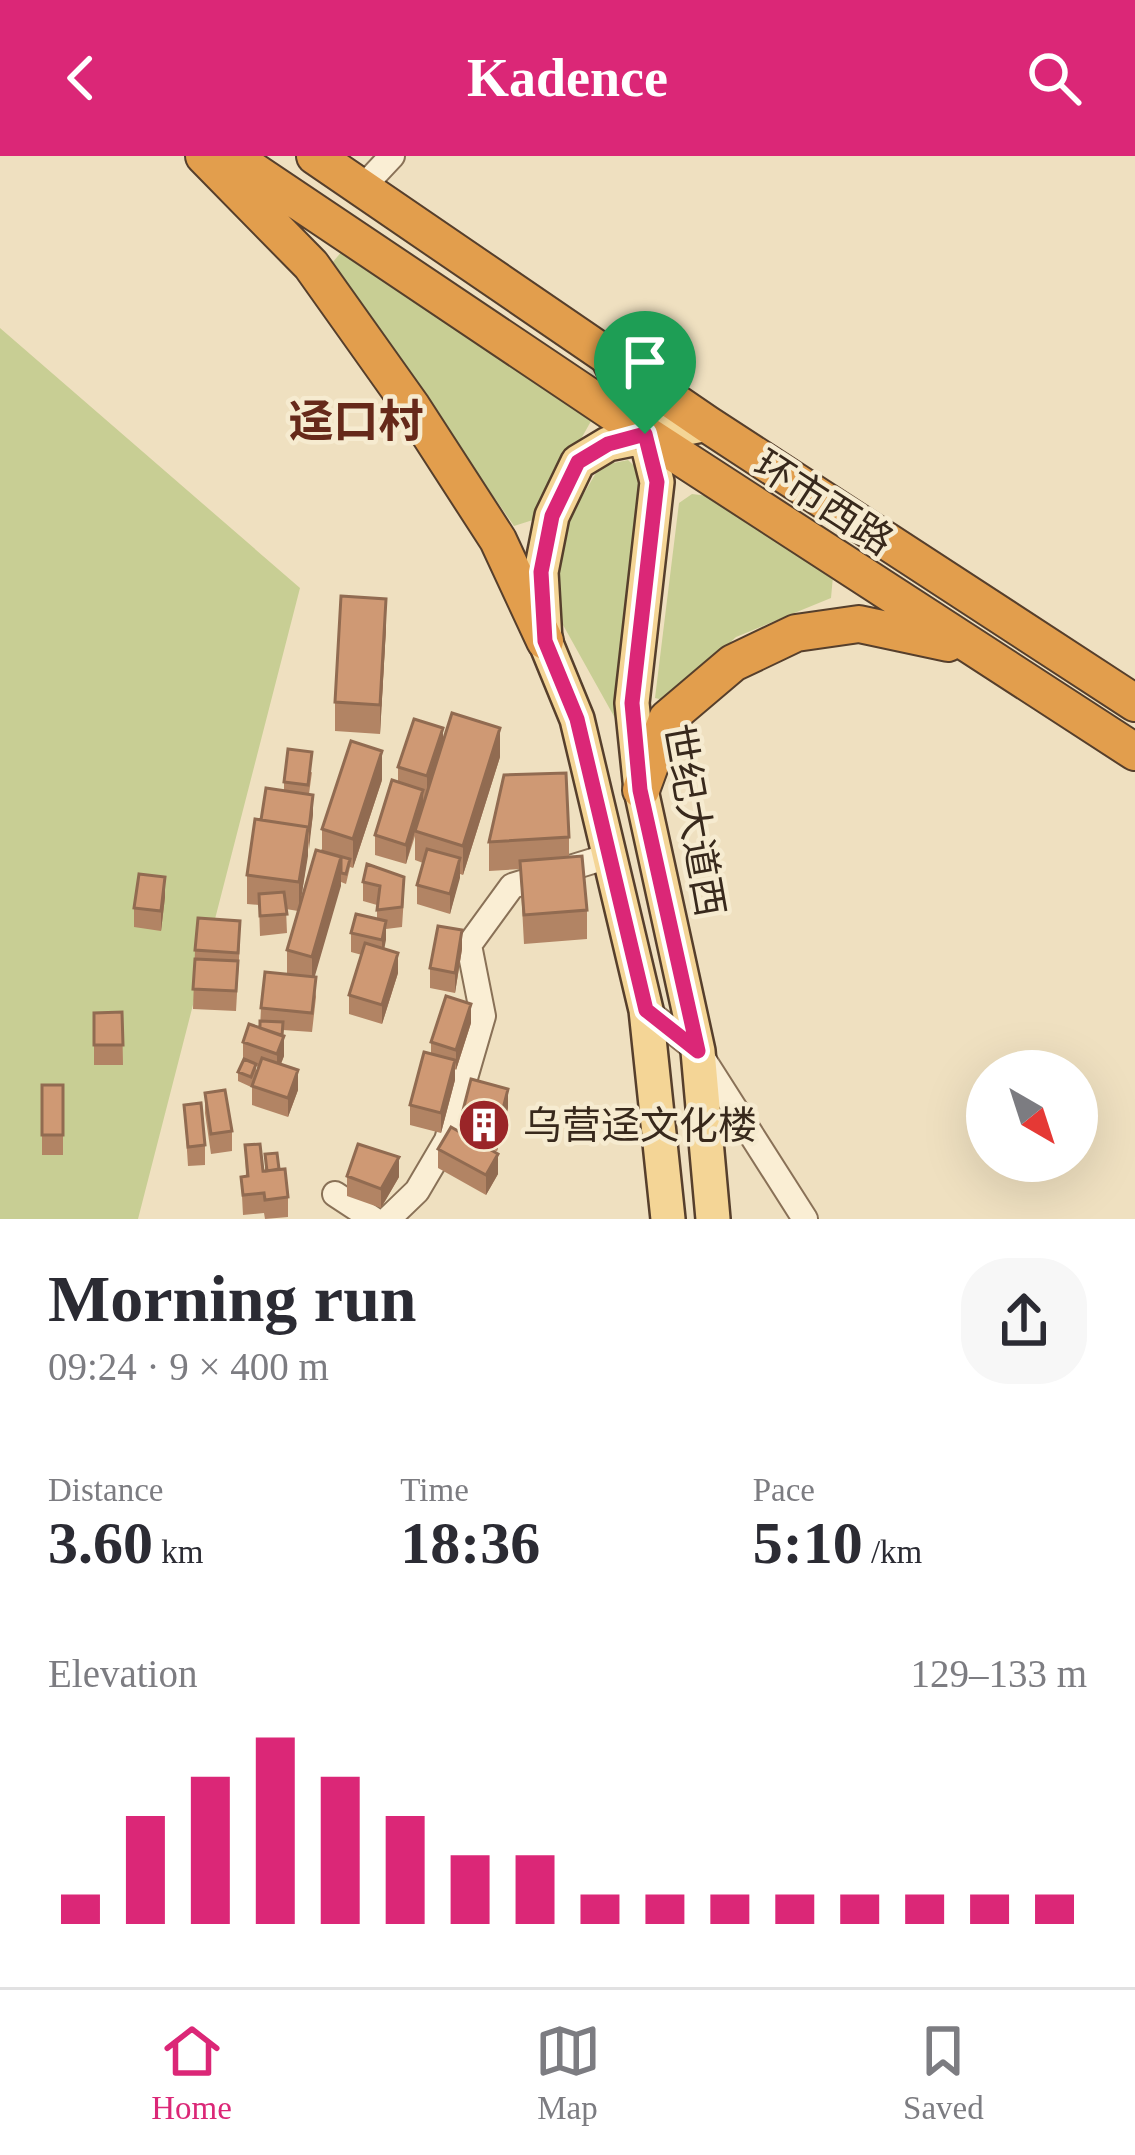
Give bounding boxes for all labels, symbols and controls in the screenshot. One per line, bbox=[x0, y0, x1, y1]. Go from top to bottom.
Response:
icon: back bbox=[48, 45, 114, 111]
icon: search bbox=[1021, 45, 1087, 111]
text: Kadence bbox=[467, 48, 668, 108]
pin bbox=[594, 311, 696, 434]
icon: arrive bbox=[612, 329, 678, 395]
district label: 迳口村 bbox=[288, 397, 424, 447]
street label: 环市西路 bbox=[747, 442, 901, 563]
street label: 世纪大道西 bbox=[656, 720, 733, 920]
north arrow bbox=[966, 1050, 1098, 1182]
map controls bbox=[966, 1050, 1098, 1182]
building icon: 乌营迳文化楼 bbox=[456, 1097, 512, 1153]
place label: 乌营迳文化楼 bbox=[523, 1104, 757, 1147]
button: share bbox=[961, 1258, 1087, 1384]
text: Morning run bbox=[48, 1262, 417, 1335]
text: 09:24 · 9 × 400 m bbox=[48, 1345, 329, 1388]
text: Distance bbox=[48, 1472, 163, 1508]
text: Time bbox=[400, 1472, 469, 1508]
text: Pace bbox=[753, 1472, 815, 1508]
text: 3.60 bbox=[48, 1510, 153, 1576]
text: 18:36 bbox=[400, 1510, 540, 1576]
text: 5:10 bbox=[753, 1510, 863, 1576]
text: km bbox=[153, 1534, 203, 1570]
text: /km bbox=[863, 1534, 922, 1570]
text: Elevation bbox=[48, 1652, 197, 1695]
text: 129–133 m bbox=[910, 1652, 1087, 1695]
tab: Home bbox=[151, 2018, 232, 2127]
tab: Map bbox=[535, 2018, 601, 2127]
tab: Saved bbox=[903, 2018, 984, 2127]

